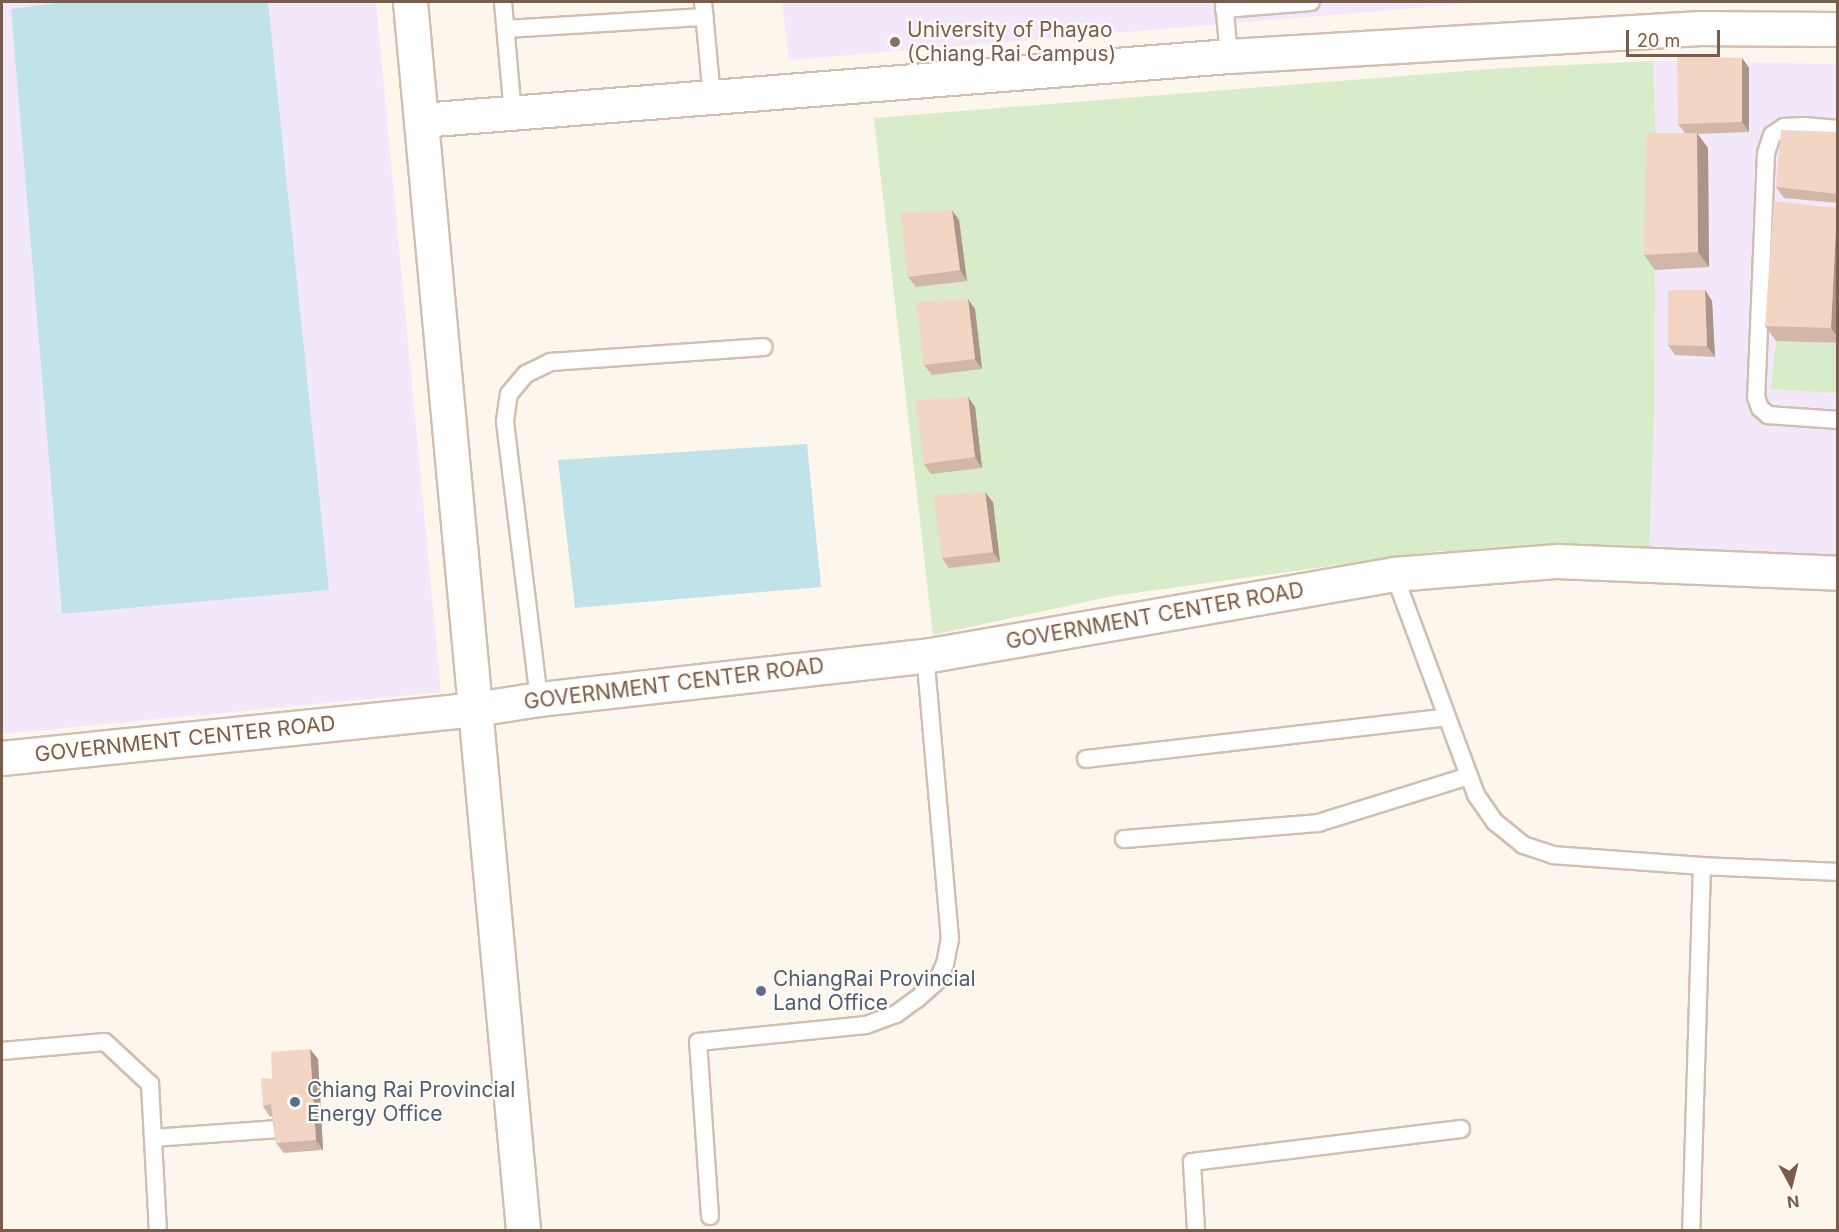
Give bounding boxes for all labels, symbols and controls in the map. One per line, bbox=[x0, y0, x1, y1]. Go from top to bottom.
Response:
place label: University of Phayao (Chiang Rai Campus) bbox=[907, 17, 1116, 67]
scale bar bbox=[1629, 18, 1724, 56]
text: 20 m bbox=[1637, 30, 1680, 51]
marker: University of Phayao (Chiang Rai Campus) bbox=[888, 35, 902, 49]
street label: GOVERNMENT CENTER ROAD bbox=[1004, 577, 1306, 655]
street label: GOVERNMENT CENTER ROAD bbox=[522, 653, 826, 715]
street label: GOVERNMENT CENTER ROAD bbox=[33, 711, 337, 767]
place label: ChiangRai Provincial Land Office bbox=[773, 966, 976, 1016]
marker: ChiangRai Provincial Land Office bbox=[754, 984, 768, 998]
place label: Chiang Rai Provincial Energy Office bbox=[307, 1077, 515, 1127]
marker: Chiang Rai Provincial Energy Office bbox=[288, 1095, 302, 1109]
north arrow bbox=[1761, 1154, 1821, 1214]
text: N bbox=[1786, 1191, 1800, 1213]

